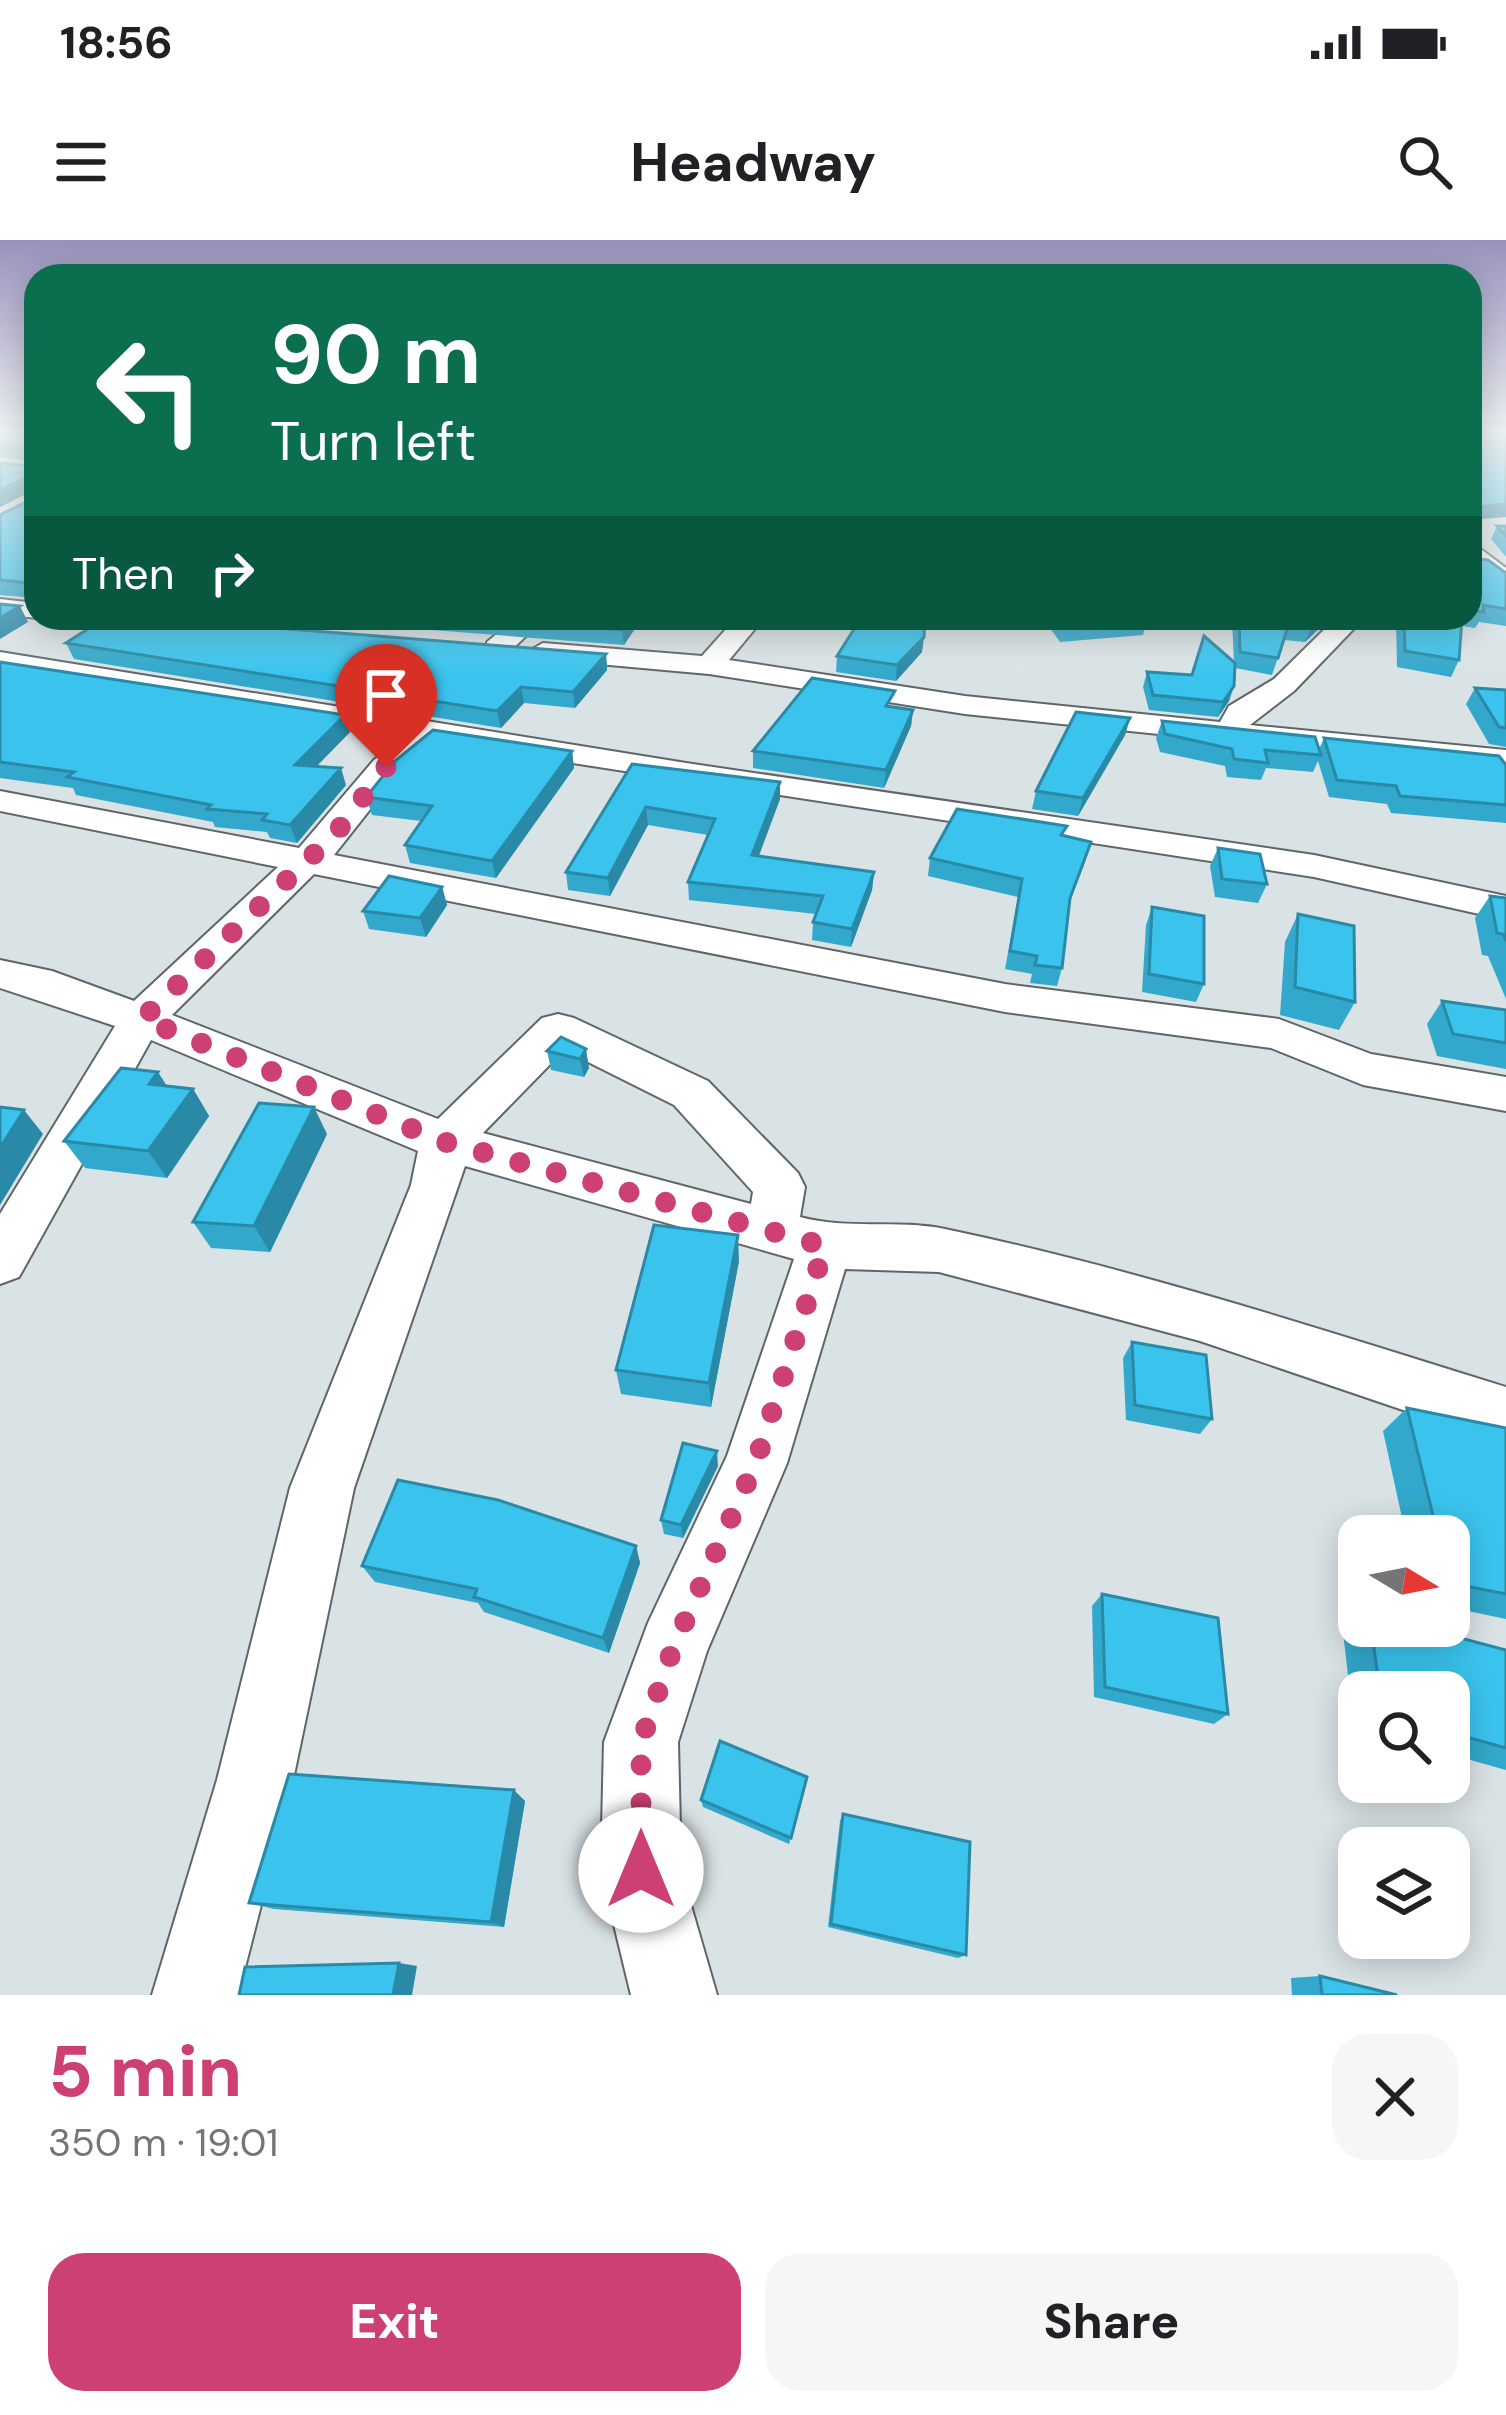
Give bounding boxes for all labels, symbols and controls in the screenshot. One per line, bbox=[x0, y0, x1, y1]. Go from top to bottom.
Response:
text: 18:56 bbox=[60, 13, 173, 72]
text: Headway bbox=[630, 127, 876, 198]
icon: menu bbox=[48, 129, 114, 195]
icon: search bbox=[1392, 129, 1458, 195]
text: 90 m bbox=[270, 300, 481, 409]
icon: left bbox=[72, 312, 228, 468]
text: Turn left bbox=[270, 406, 476, 477]
icon: right bbox=[199, 540, 265, 606]
text: Then bbox=[72, 544, 175, 603]
pin bbox=[335, 644, 437, 767]
icon: arrive bbox=[353, 662, 419, 728]
north arrow bbox=[1338, 1515, 1470, 1647]
map controls bbox=[1338, 1515, 1470, 1959]
button: search bbox=[1338, 1671, 1470, 1803]
position arrow bbox=[578, 1807, 704, 1933]
button: layers bbox=[1338, 1827, 1470, 1959]
text: 5 min bbox=[48, 2025, 242, 2118]
button: close bbox=[1332, 2034, 1458, 2160]
text: 350 m · 19:01 bbox=[48, 2117, 279, 2168]
button: Exit bbox=[48, 2253, 741, 2391]
button: Share bbox=[765, 2253, 1458, 2391]

